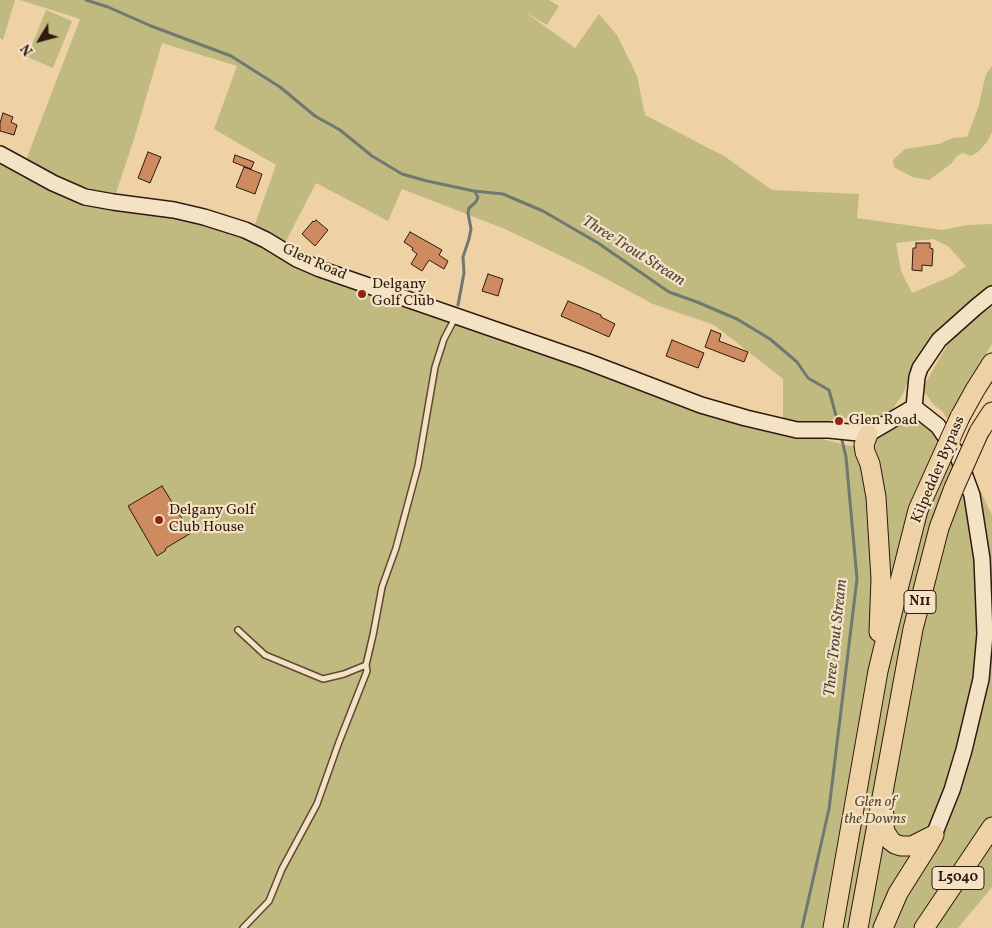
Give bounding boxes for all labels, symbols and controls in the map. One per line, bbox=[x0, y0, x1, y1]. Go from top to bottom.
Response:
north arrow bbox=[15, 15, 65, 65]
text: N bbox=[17, 40, 38, 59]
water label: Three Trout Stream bbox=[578, 213, 688, 291]
street label: Glen Road bbox=[279, 241, 349, 285]
place label: Delgany Golf Club bbox=[372, 276, 434, 311]
marker: Delgany Golf Club bbox=[356, 288, 368, 300]
place label: Glen Road bbox=[849, 412, 917, 430]
street label: Kilpedder Bypass bbox=[908, 414, 970, 526]
marker: Glen Road bbox=[833, 415, 845, 427]
place label: Delgany Golf Club House bbox=[169, 502, 255, 537]
marker: Delgany Golf Club House bbox=[153, 514, 165, 526]
water label: Three Trout Stream bbox=[821, 578, 853, 698]
road number: N11 bbox=[904, 590, 936, 614]
park label: Glen of the Downs bbox=[844, 794, 906, 829]
road number: L5040 bbox=[932, 866, 984, 890]

